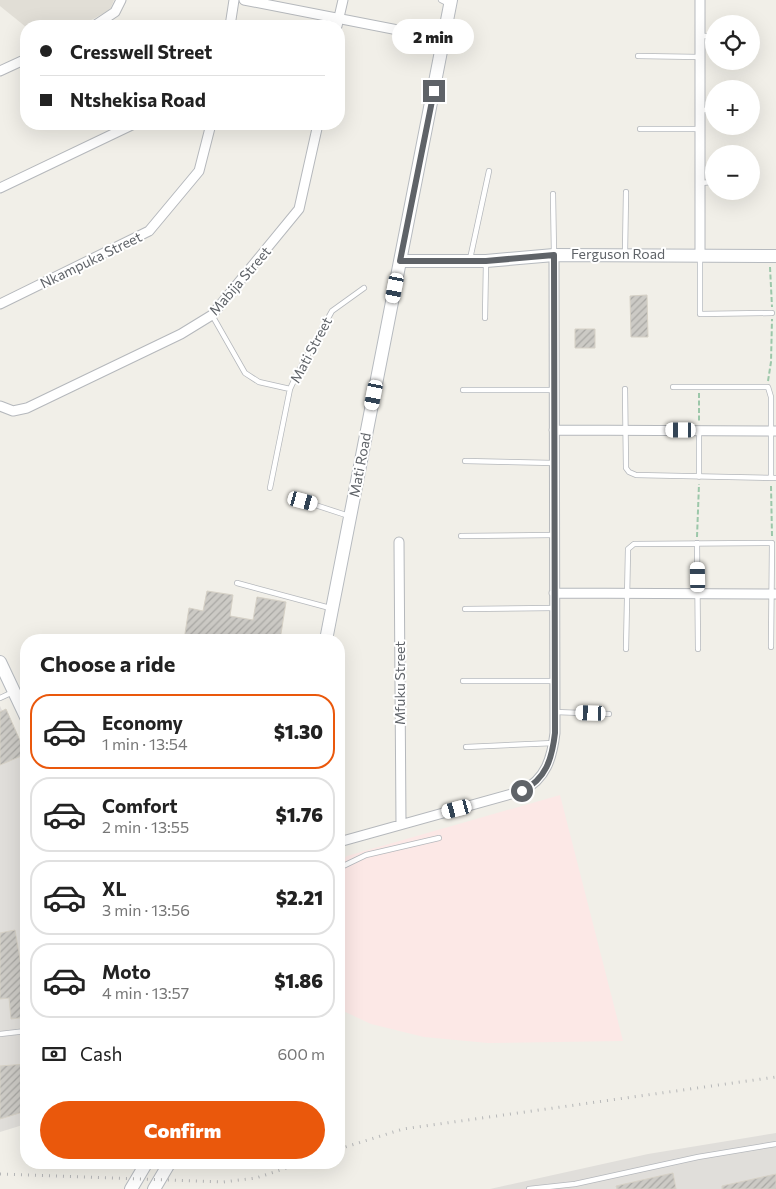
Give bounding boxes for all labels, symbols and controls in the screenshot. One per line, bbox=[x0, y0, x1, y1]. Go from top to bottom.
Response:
map controls bbox=[705, 15, 760, 200]
button: locate bbox=[705, 15, 760, 70]
callout: 2 min bbox=[393, 18, 475, 54]
text: 2 min bbox=[413, 27, 453, 46]
text: Cresswell Street bbox=[70, 40, 212, 63]
route end bbox=[423, 80, 445, 102]
button: + bbox=[705, 80, 760, 135]
text: Ntshekisa Road bbox=[70, 88, 206, 111]
button: − bbox=[705, 145, 760, 200]
street label: Nkampuka Street bbox=[37, 227, 145, 292]
street label: Mabija Street bbox=[205, 243, 274, 319]
street label: Ferguson Road bbox=[571, 245, 665, 262]
car bbox=[384, 272, 405, 304]
street label: Mati Street bbox=[286, 314, 335, 386]
car bbox=[363, 379, 384, 411]
car bbox=[666, 423, 696, 438]
street label: Mati Road bbox=[345, 431, 374, 499]
car bbox=[286, 490, 319, 512]
car bbox=[690, 562, 705, 592]
street label: Mfuku Street bbox=[391, 641, 408, 725]
text: Choose a ride bbox=[40, 650, 175, 677]
car bbox=[575, 705, 606, 721]
icon: car bbox=[42, 709, 87, 754]
text: Economy bbox=[102, 711, 183, 734]
text: $1.30 bbox=[274, 720, 323, 743]
text: 1 min · 13:54 bbox=[102, 734, 188, 753]
route start bbox=[511, 780, 533, 802]
icon: car bbox=[42, 792, 87, 837]
text: Comfort bbox=[102, 794, 178, 817]
car bbox=[440, 798, 473, 820]
text: $1.76 bbox=[276, 803, 323, 826]
text: 2 min · 13:55 bbox=[102, 817, 189, 836]
icon: car bbox=[42, 875, 87, 920]
text: XL bbox=[102, 877, 127, 900]
text: $2.21 bbox=[276, 886, 323, 909]
text: 3 min · 13:56 bbox=[102, 900, 190, 919]
icon: car bbox=[42, 958, 87, 1003]
text: Moto bbox=[102, 960, 151, 983]
text: $1.86 bbox=[274, 969, 323, 992]
text: 4 min · 13:57 bbox=[102, 983, 189, 1002]
icon: cash bbox=[40, 1040, 68, 1068]
text: Cash bbox=[80, 1042, 122, 1065]
text: 600 m bbox=[277, 1044, 325, 1063]
button: Confirm bbox=[40, 1101, 325, 1159]

